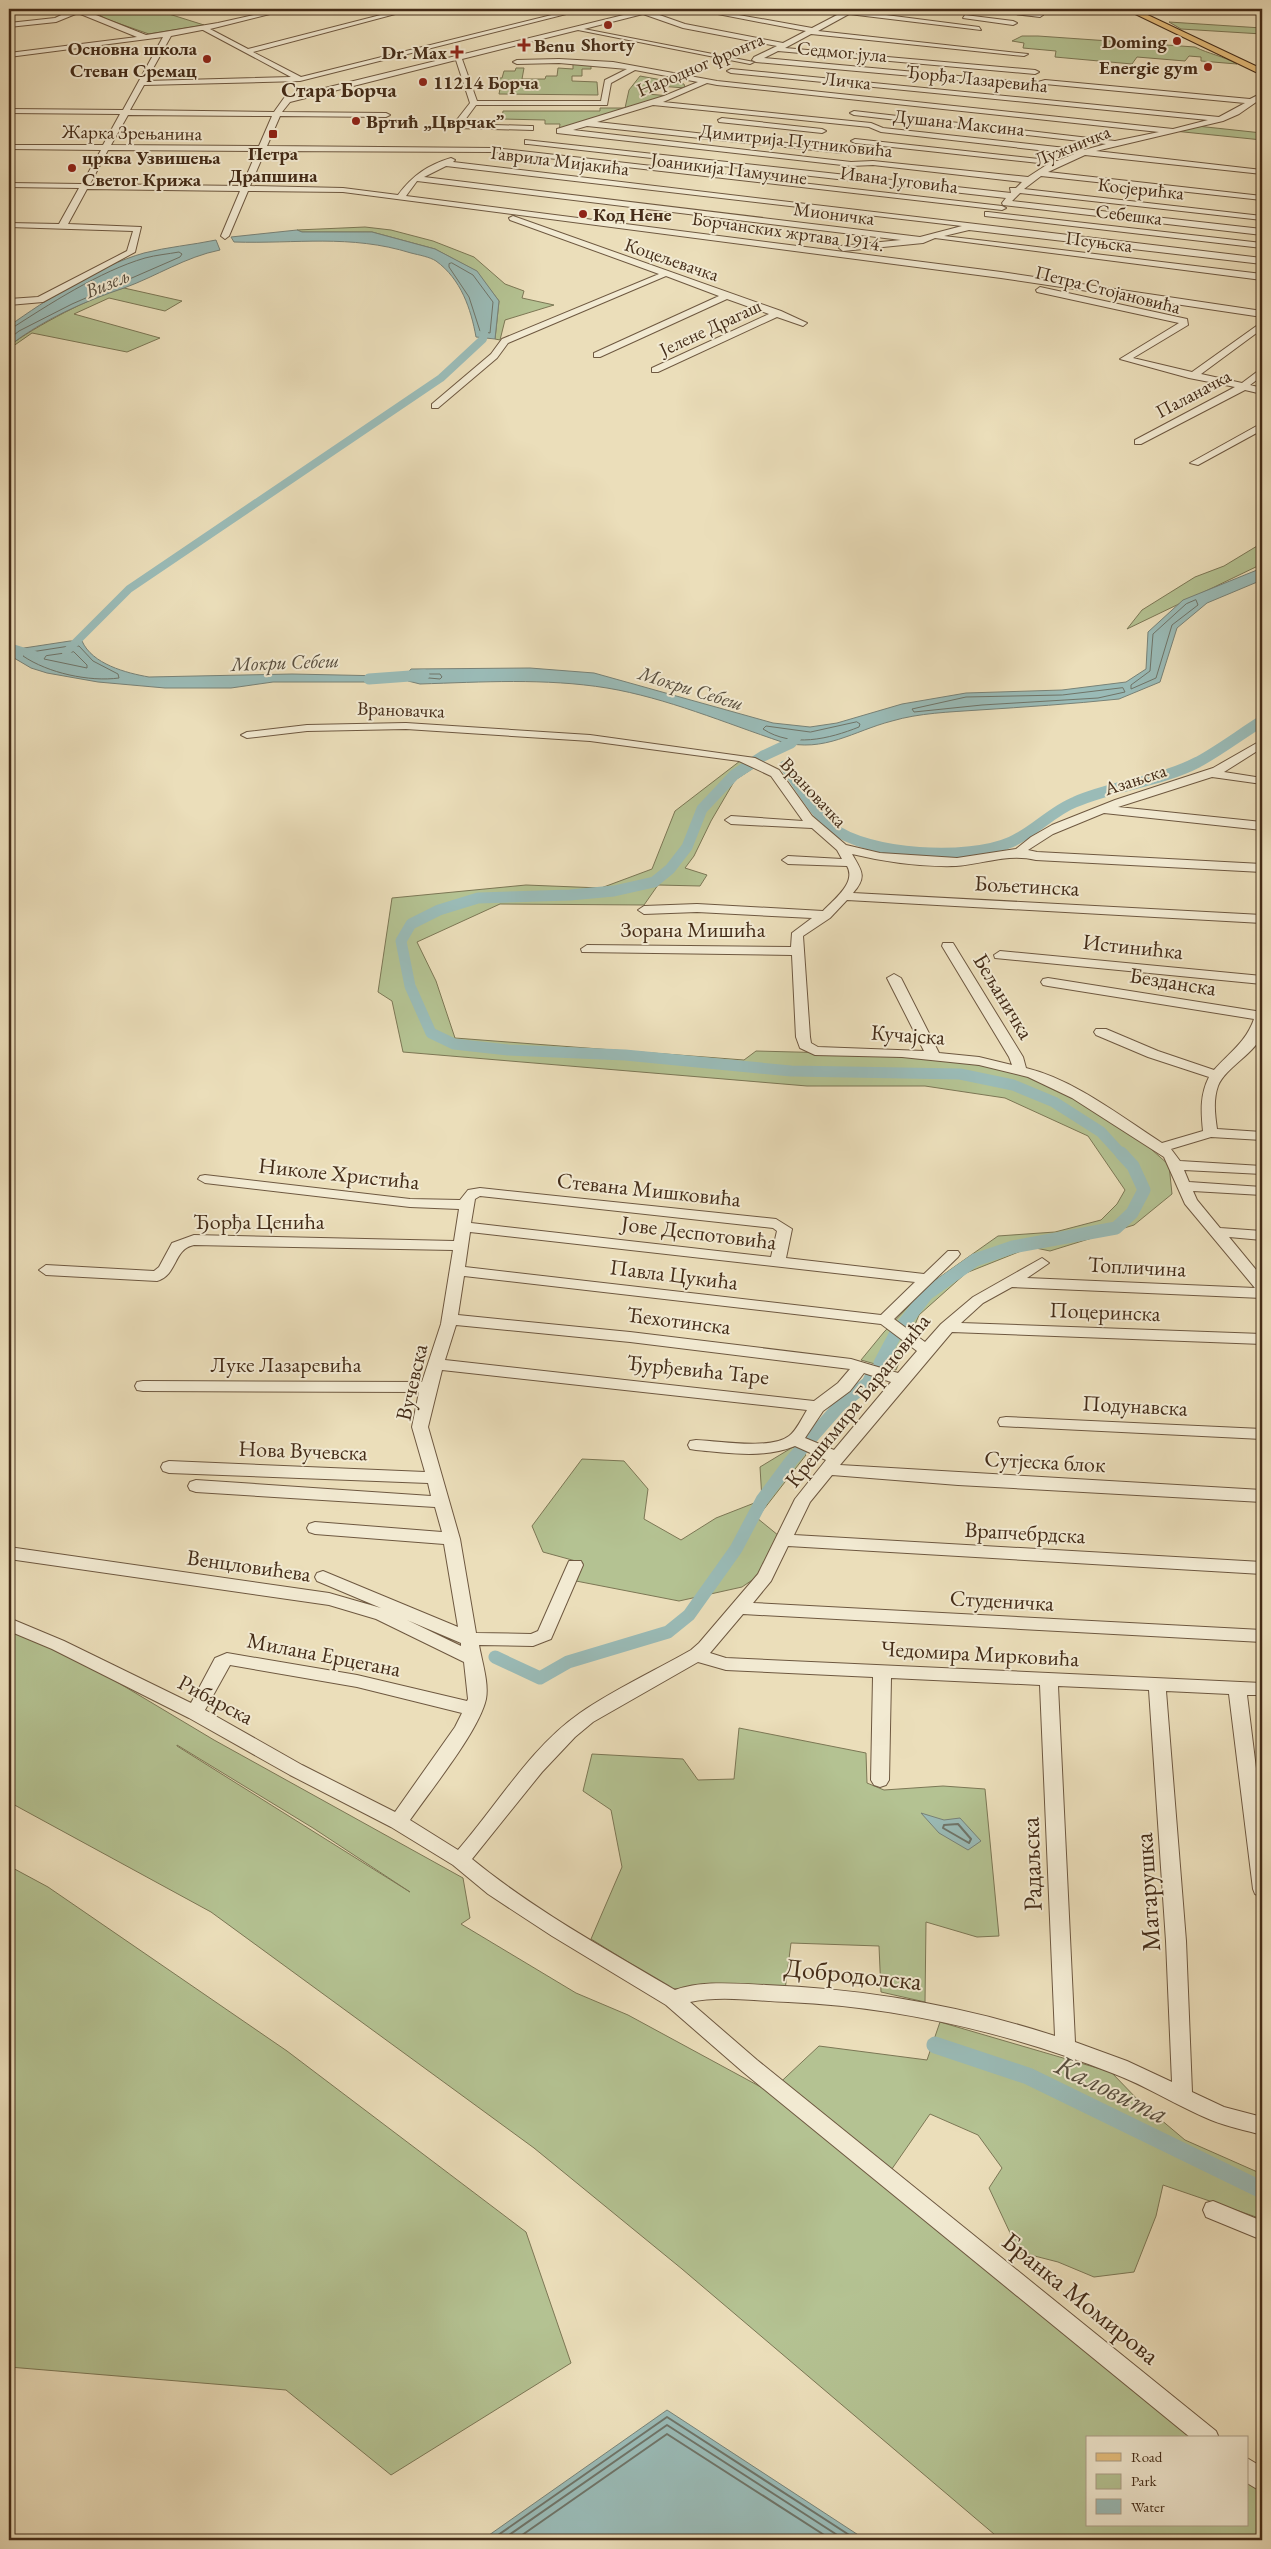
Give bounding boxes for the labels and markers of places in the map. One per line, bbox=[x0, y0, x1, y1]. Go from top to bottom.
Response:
marker: Shorty bbox=[602, 19, 614, 31]
place label: Doming bbox=[1102, 29, 1167, 54]
place label: Shorty bbox=[581, 32, 636, 57]
place label: Benu bbox=[534, 33, 576, 58]
marker: Doming bbox=[1171, 35, 1183, 47]
place label: Основна школа Стеван Сремац bbox=[68, 36, 198, 83]
marker: Benu bbox=[518, 39, 530, 51]
place label: Dr. Max bbox=[382, 40, 447, 65]
marker: Dr. Max bbox=[451, 46, 463, 58]
marker: Основна школа Стеван Сремац bbox=[201, 53, 213, 65]
place label: Energie gym bbox=[1099, 55, 1199, 80]
marker: Energie gym bbox=[1202, 61, 1214, 73]
place label: 11214 Борча bbox=[433, 70, 539, 95]
marker: 11214 Борча bbox=[417, 76, 429, 88]
place label: Вртић „Цврчак” bbox=[366, 109, 504, 134]
marker: Вртић „Цврчак” bbox=[350, 115, 362, 127]
marker: Петра Драпшина bbox=[267, 128, 279, 140]
place label: Петра Драпшина bbox=[229, 141, 318, 188]
place label: црква Узвишења Светог Крижа bbox=[82, 145, 221, 192]
marker: црква Узвишења Светог Крижа bbox=[66, 162, 78, 174]
place label: Код Нене bbox=[593, 202, 672, 227]
marker: Код Нене bbox=[577, 208, 589, 220]

